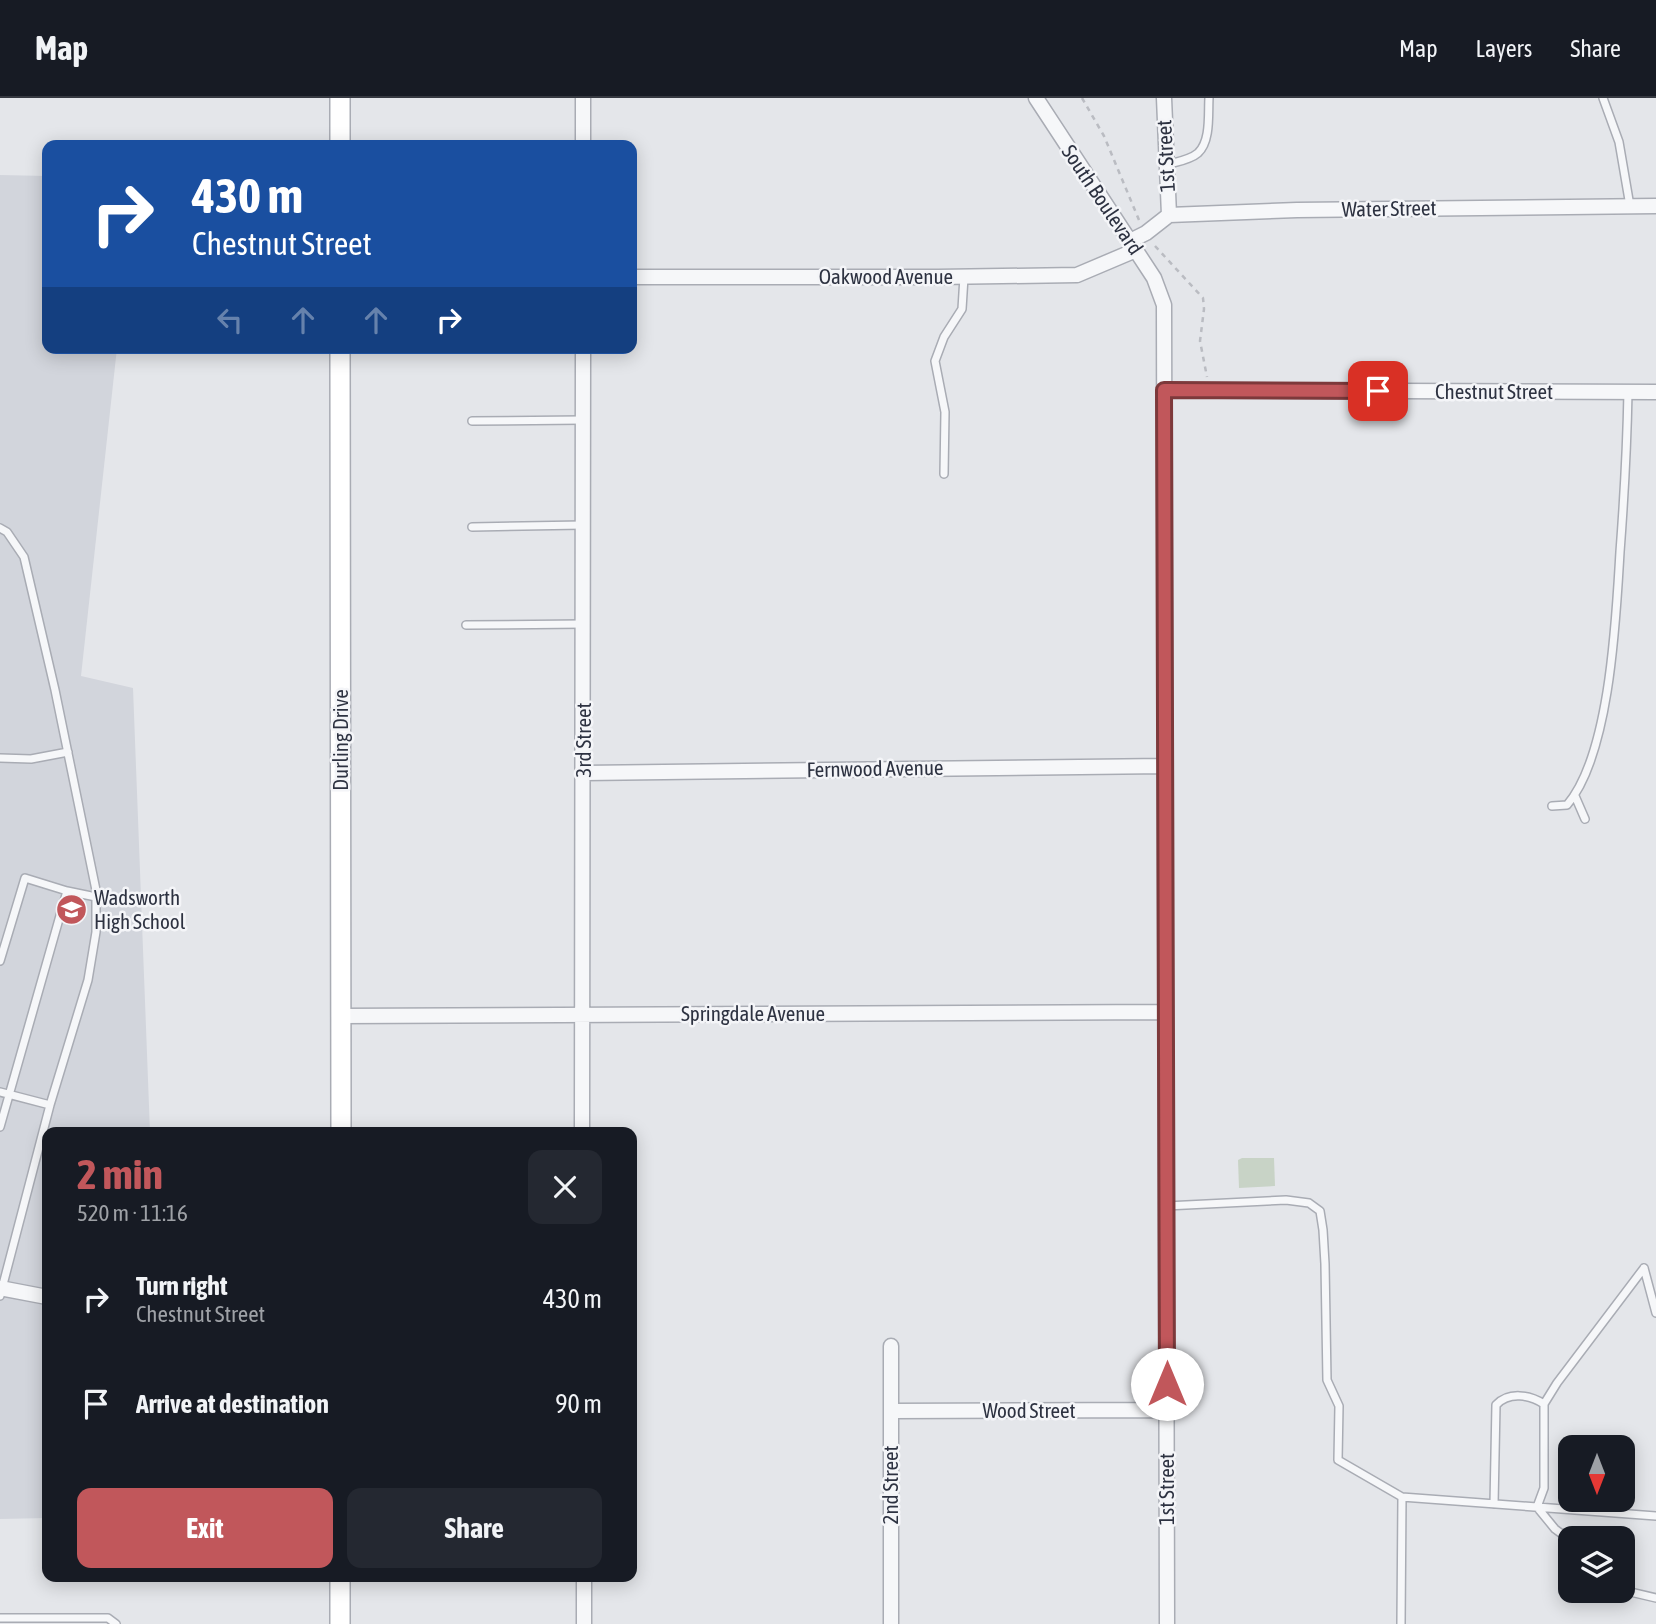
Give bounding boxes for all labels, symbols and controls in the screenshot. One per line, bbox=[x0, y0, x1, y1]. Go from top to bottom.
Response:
text: Map bbox=[35, 29, 88, 67]
text: Map bbox=[1399, 35, 1438, 62]
text: Layers bbox=[1476, 35, 1532, 62]
text: Share bbox=[1570, 35, 1621, 62]
street label: 1st Street bbox=[1151, 119, 1179, 193]
street label: South Boulevard bbox=[1057, 140, 1148, 259]
text: 430 m bbox=[192, 167, 303, 223]
icon: right bbox=[77, 168, 168, 259]
street label: Water Street bbox=[1341, 195, 1437, 221]
text: Chestnut Street bbox=[192, 225, 372, 262]
street label: Oakwood Avenue bbox=[819, 264, 953, 288]
icon: left bbox=[211, 301, 249, 339]
icon: ahead bbox=[284, 301, 322, 339]
icon: ahead bbox=[357, 301, 395, 339]
icon: right bbox=[430, 301, 468, 339]
pin bbox=[1348, 361, 1408, 421]
icon: arrive bbox=[1359, 372, 1397, 410]
street label: Chestnut Street bbox=[1435, 379, 1553, 403]
street label: Durling Drive bbox=[328, 689, 352, 791]
street label: 3rd Street bbox=[571, 703, 595, 777]
street label: Fernwood Avenue bbox=[806, 755, 944, 781]
place label: Wadsworth High School bbox=[94, 885, 186, 933]
school or university icon: Wadsworth High School bbox=[54, 893, 88, 927]
street label: Springdale Avenue bbox=[681, 1001, 825, 1025]
text: 2 min bbox=[77, 1150, 163, 1198]
button: close bbox=[528, 1150, 602, 1224]
text: 520 m · 11:16 bbox=[77, 1200, 188, 1226]
text: Turn right bbox=[136, 1271, 227, 1301]
icon: right bbox=[77, 1280, 115, 1318]
text: 430 m bbox=[543, 1284, 602, 1314]
text: Chestnut Street bbox=[136, 1301, 265, 1327]
position arrow bbox=[1130, 1347, 1204, 1421]
icon: arrive bbox=[77, 1385, 115, 1423]
text: Arrive at destination bbox=[136, 1389, 329, 1419]
text: 90 m bbox=[555, 1389, 602, 1419]
street label: Wood Street bbox=[982, 1398, 1076, 1422]
north arrow bbox=[1558, 1435, 1634, 1512]
map controls bbox=[1558, 1435, 1635, 1603]
street label: 2nd Street bbox=[878, 1446, 902, 1524]
street label: 1st Street bbox=[1154, 1453, 1178, 1525]
button: Exit bbox=[77, 1488, 333, 1568]
button: Share bbox=[347, 1488, 602, 1568]
button: layers bbox=[1558, 1526, 1635, 1603]

